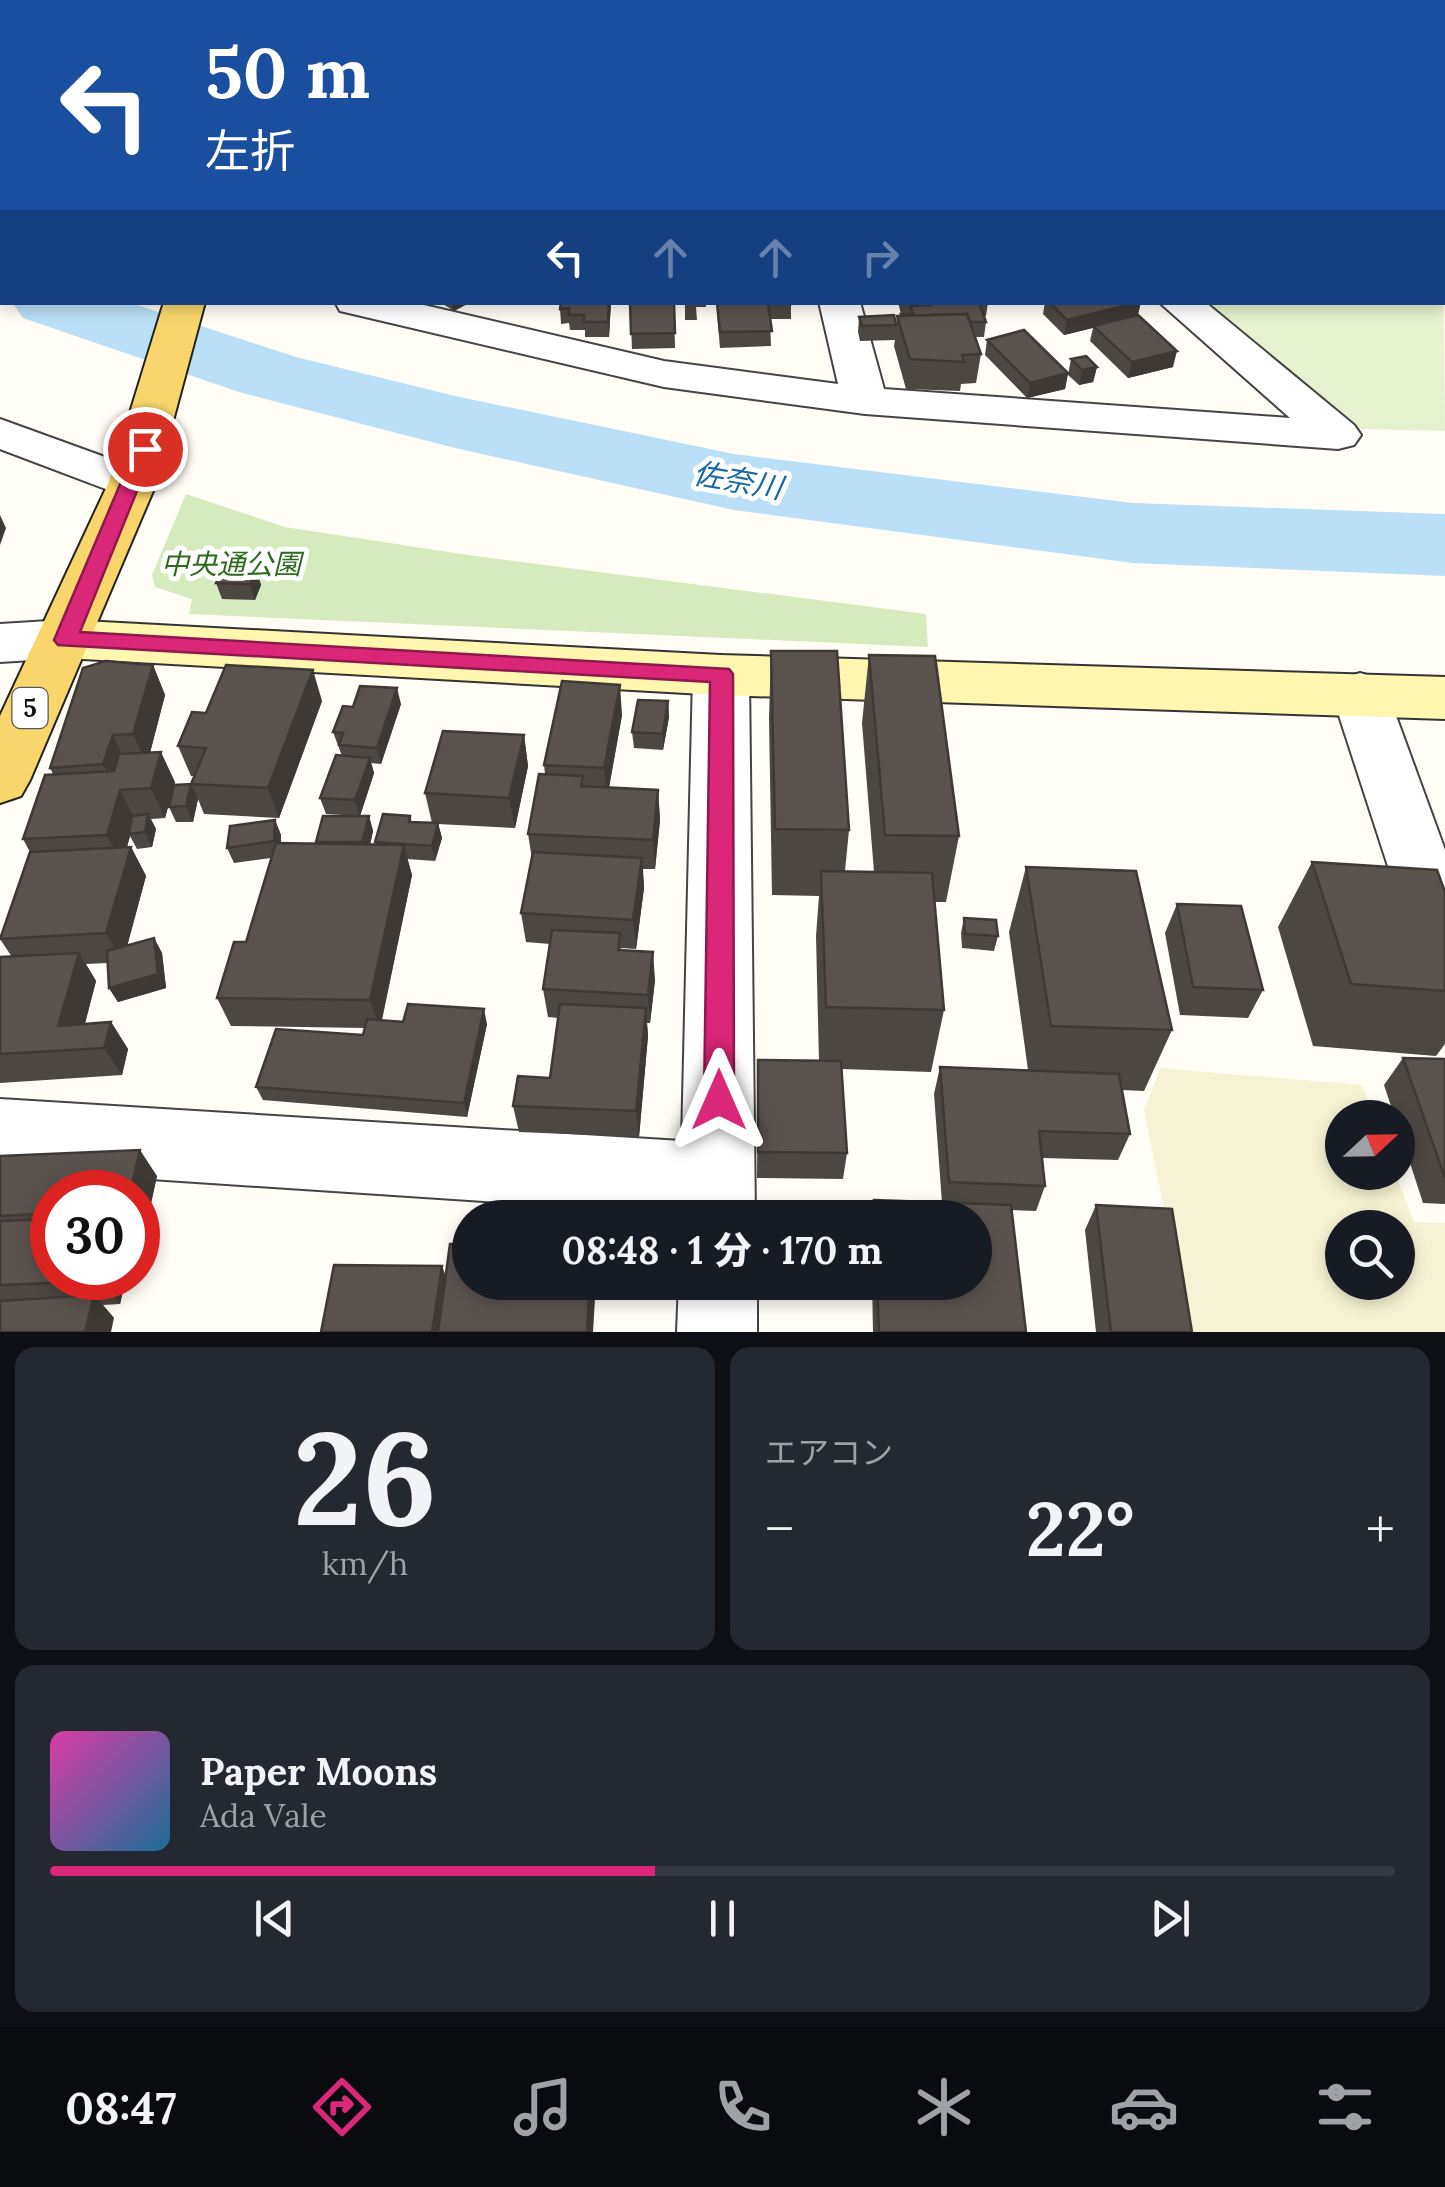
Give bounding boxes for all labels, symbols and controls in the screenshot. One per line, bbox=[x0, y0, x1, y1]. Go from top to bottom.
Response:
text: 50 m bbox=[205, 28, 370, 117]
icon: left bbox=[40, 40, 170, 170]
text: 左折 bbox=[205, 122, 295, 179]
icon: left bbox=[538, 230, 593, 285]
icon: ahead bbox=[643, 230, 698, 285]
icon: ahead bbox=[748, 230, 803, 285]
icon: right bbox=[853, 230, 908, 285]
pin bbox=[103, 407, 188, 492]
icon: arrive bbox=[118, 422, 173, 477]
water label: 佐奈川 bbox=[690, 453, 789, 507]
park label: 中央通公園 bbox=[161, 546, 305, 582]
road number: 5 bbox=[12, 688, 48, 728]
position arrow bbox=[667, 1048, 771, 1152]
north arrow bbox=[1325, 1100, 1415, 1190]
map controls bbox=[1325, 1100, 1415, 1300]
speed limit sign: 30 bbox=[30, 1170, 160, 1300]
button: search bbox=[1325, 1210, 1415, 1300]
text: 08:48 · 1 分 · 170 m bbox=[562, 1226, 882, 1274]
text: 26 bbox=[293, 1394, 437, 1561]
text: エアコン bbox=[765, 1432, 893, 1473]
text: 22° bbox=[1026, 1481, 1134, 1577]
text: − bbox=[765, 1494, 794, 1564]
text: + bbox=[1366, 1494, 1395, 1564]
text: km/h bbox=[322, 1543, 408, 1584]
text: Paper Moons bbox=[200, 1747, 437, 1795]
text: Ada Vale bbox=[200, 1795, 327, 1836]
icon: previous bbox=[247, 1891, 302, 1946]
icon: pause bbox=[695, 1891, 750, 1946]
icon: next bbox=[1143, 1891, 1198, 1946]
icon: directions bbox=[307, 2072, 377, 2142]
icon: music bbox=[508, 2072, 578, 2142]
icon: phone bbox=[708, 2072, 778, 2142]
icon: climate bbox=[909, 2072, 979, 2142]
icon: car bbox=[1109, 2072, 1179, 2142]
icon: filters bbox=[1310, 2072, 1380, 2142]
text: 08:47 bbox=[65, 2079, 177, 2136]

